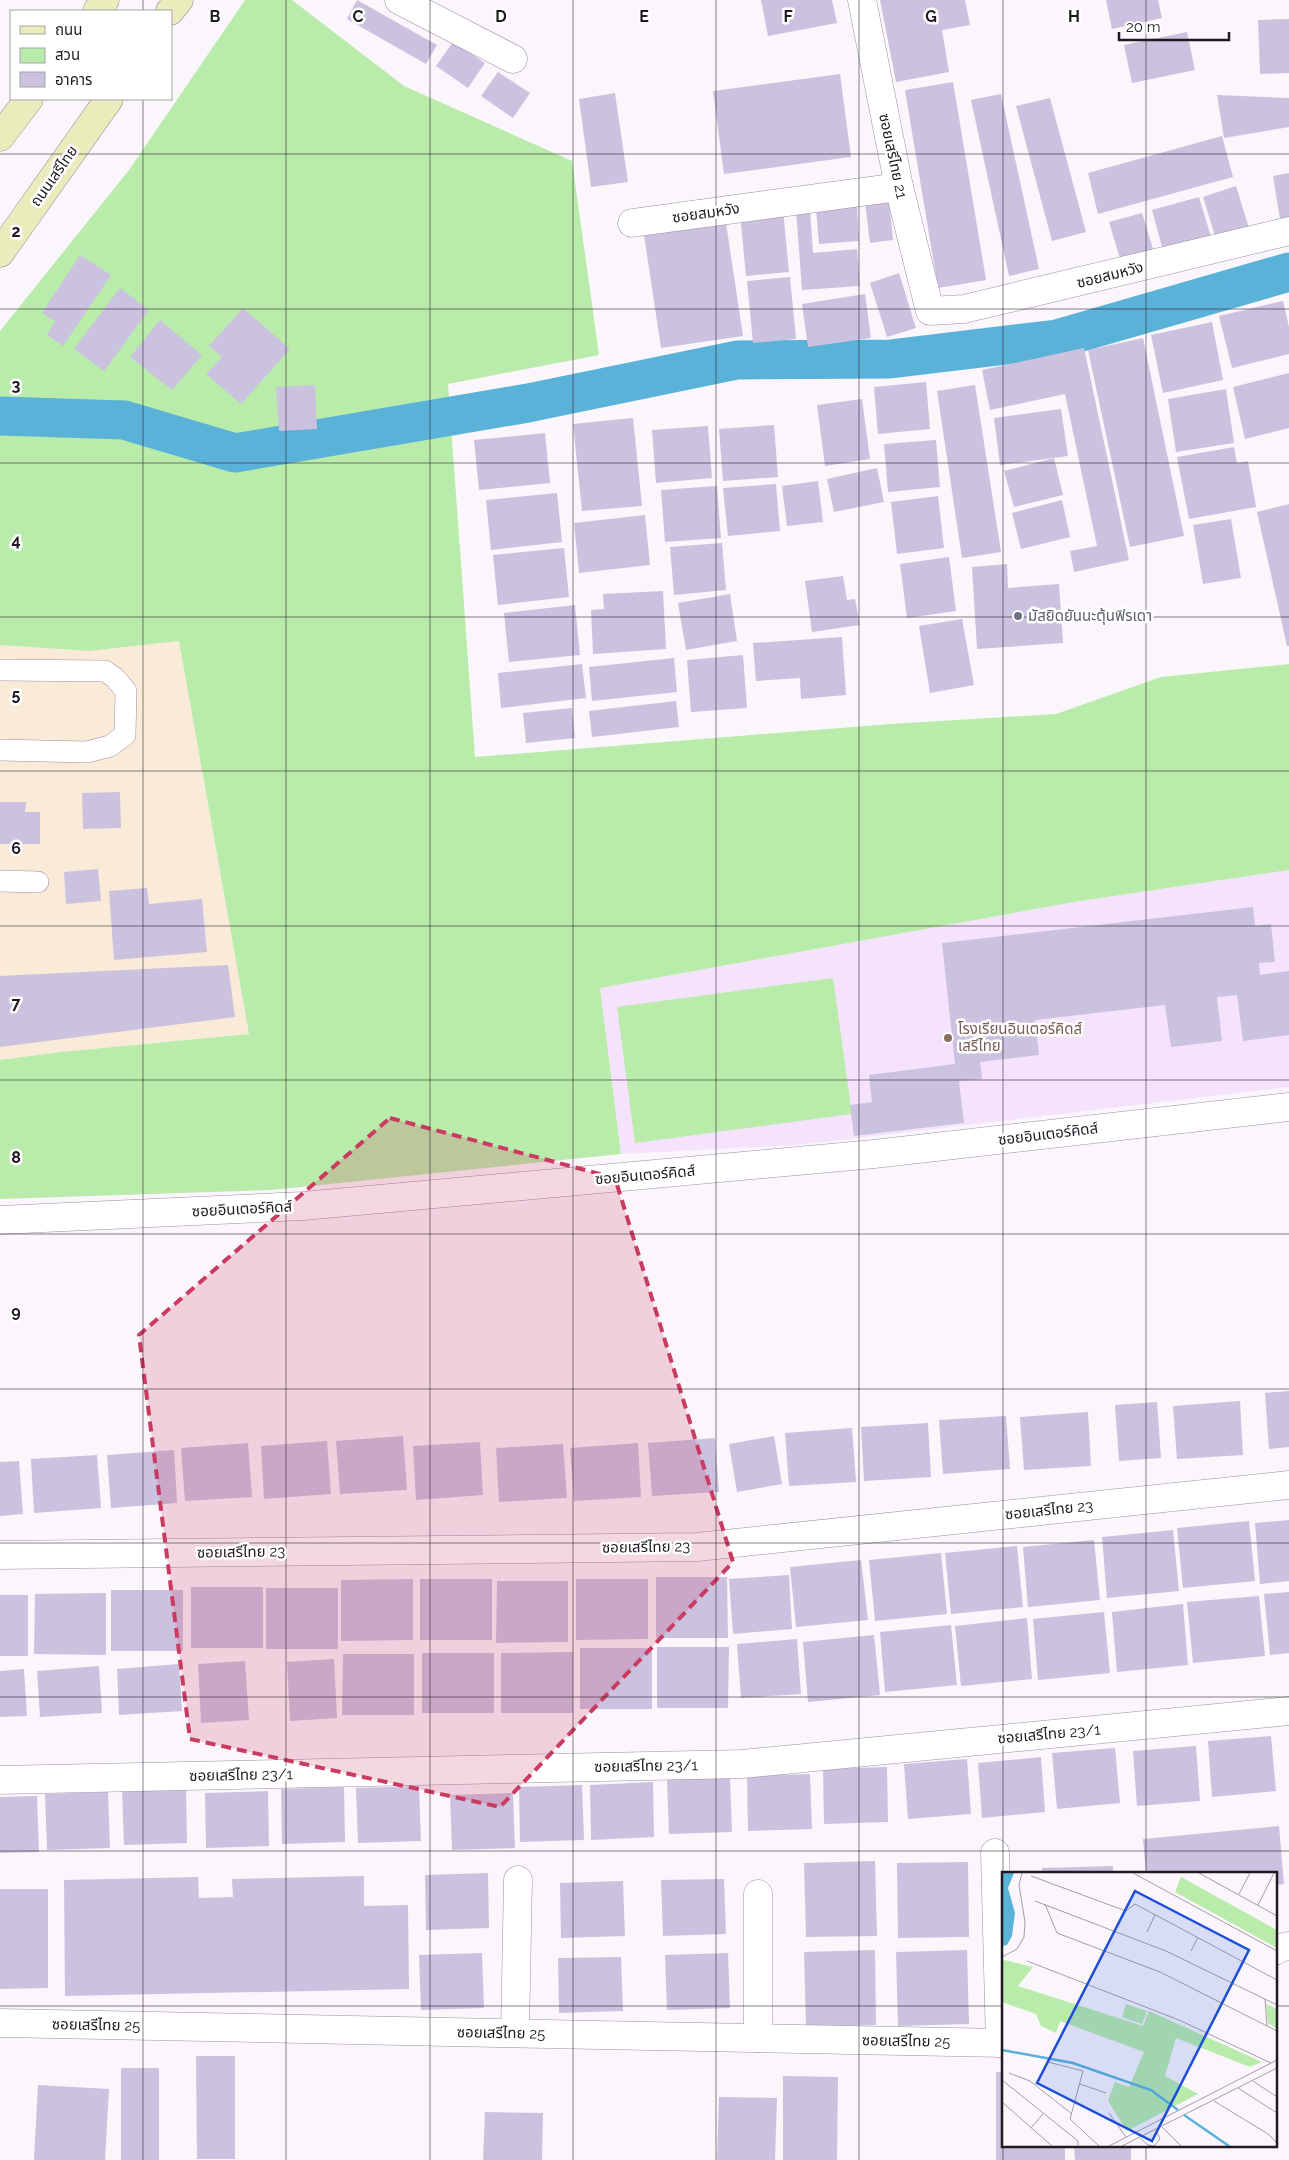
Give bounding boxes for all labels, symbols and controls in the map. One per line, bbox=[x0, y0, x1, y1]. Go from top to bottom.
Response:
text: B bbox=[210, 7, 221, 26]
text: C bbox=[353, 7, 364, 26]
text: D bbox=[495, 7, 507, 26]
text: E bbox=[639, 7, 649, 26]
text: F bbox=[783, 7, 793, 26]
text: G bbox=[925, 7, 937, 26]
text: H bbox=[1068, 7, 1080, 26]
legend bbox=[10, 10, 172, 100]
scale bar bbox=[1119, 10, 1229, 42]
text: 20 m bbox=[1126, 18, 1161, 36]
text: ถนน bbox=[55, 21, 82, 39]
text: สวน bbox=[55, 46, 80, 64]
text: อาคาร bbox=[55, 71, 92, 89]
street label: ซอยเสรีไทย 21 bbox=[875, 112, 911, 201]
street label: ถนนเสรีไทย bbox=[26, 142, 82, 210]
street label: ซอยสมหวัง bbox=[671, 199, 741, 227]
text: 2 bbox=[11, 222, 21, 241]
street label: ซอยสมหวัง bbox=[1075, 258, 1145, 292]
text: 3 bbox=[12, 376, 21, 395]
text: 4 bbox=[11, 531, 21, 550]
place label: มัสยิดยันนะตุ้นฟิรเดา bbox=[1028, 607, 1152, 625]
marker: มัสยิดยันนะตุ้นฟิรเดา bbox=[1012, 610, 1024, 622]
text: 5 bbox=[12, 685, 21, 704]
text: 6 bbox=[11, 839, 21, 858]
text: 7 bbox=[12, 994, 21, 1013]
place label: โรงเรียนอินเตอร์คิดส์ เสรีไทย bbox=[958, 1020, 1083, 1055]
marker: โรงเรียนอินเตอร์คิดส์ เสรีไทย bbox=[942, 1032, 954, 1044]
street label: ซอยอินเตอร์คิดส์ bbox=[997, 1119, 1099, 1149]
text: 8 bbox=[11, 1148, 21, 1167]
street label: ซอยอินเตอร์คิดส์ bbox=[594, 1162, 696, 1188]
street label: ซอยอินเตอร์คิดส์ bbox=[191, 1197, 293, 1221]
text: 9 bbox=[11, 1302, 21, 1321]
street label: ซอยเสรีไทย 23 bbox=[1004, 1496, 1094, 1524]
street label: ซอยเสรีไทย 23 bbox=[602, 1537, 690, 1557]
street label: ซอยเสรีไทย 23 bbox=[197, 1542, 285, 1562]
street label: ซอยเสรีไทย 23/1 bbox=[997, 1720, 1102, 1747]
street label: ซอยเสรีไทย 23/1 bbox=[594, 1756, 698, 1776]
street label: ซอยเสรีไทย 23/1 bbox=[189, 1765, 293, 1785]
inset map bbox=[1002, 1872, 1276, 2148]
street label: ซอยเสรีไทย 25 bbox=[52, 2015, 140, 2035]
street label: ซอยเสรีไทย 25 bbox=[457, 2023, 545, 2043]
street label: ซอยเสรีไทย 25 bbox=[862, 2031, 950, 2051]

